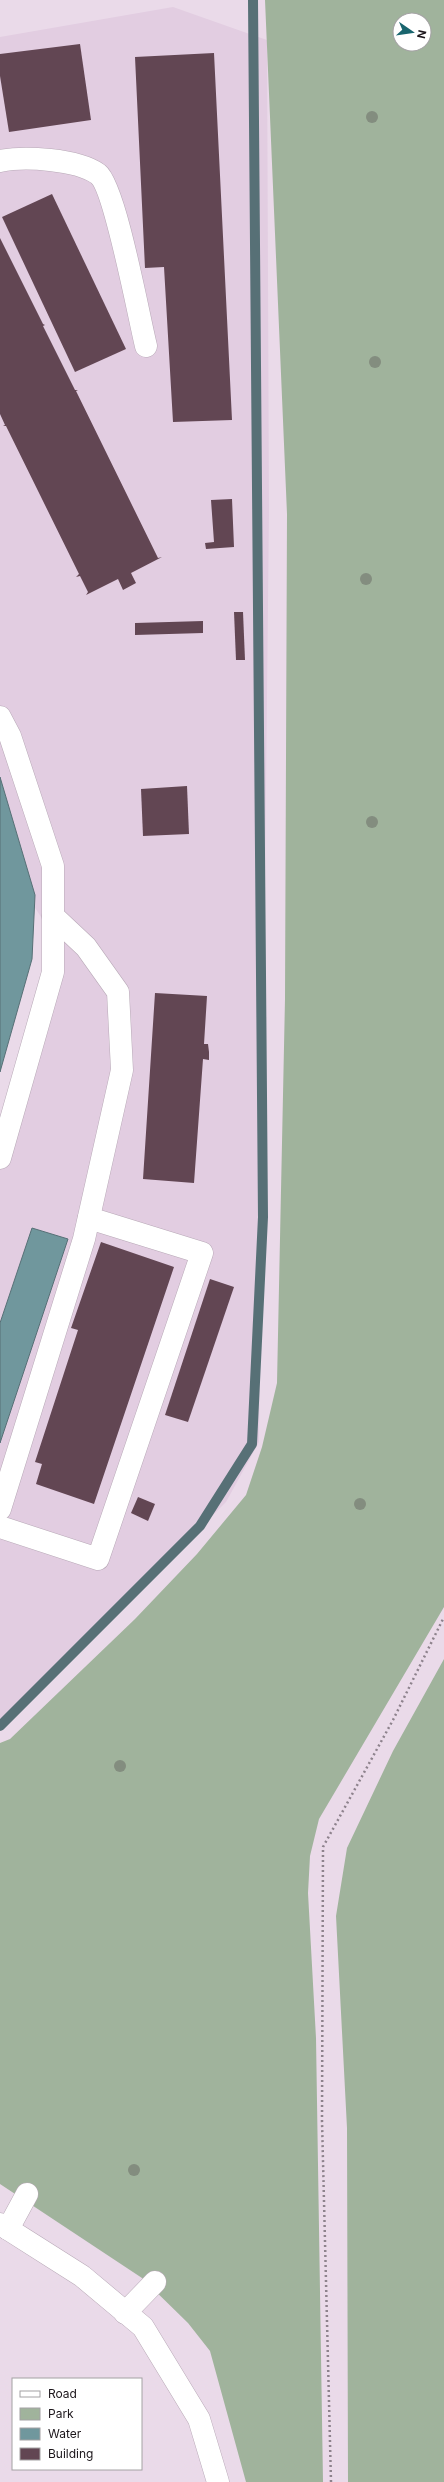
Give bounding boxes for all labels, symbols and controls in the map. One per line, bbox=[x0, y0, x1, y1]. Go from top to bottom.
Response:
north arrow bbox=[392, 12, 432, 52]
text: N bbox=[414, 29, 430, 40]
legend bbox=[12, 2378, 142, 2470]
text: Road bbox=[48, 2386, 77, 2401]
text: Park bbox=[48, 2406, 74, 2421]
text: Water bbox=[48, 2426, 82, 2441]
text: Building bbox=[48, 2446, 93, 2461]

